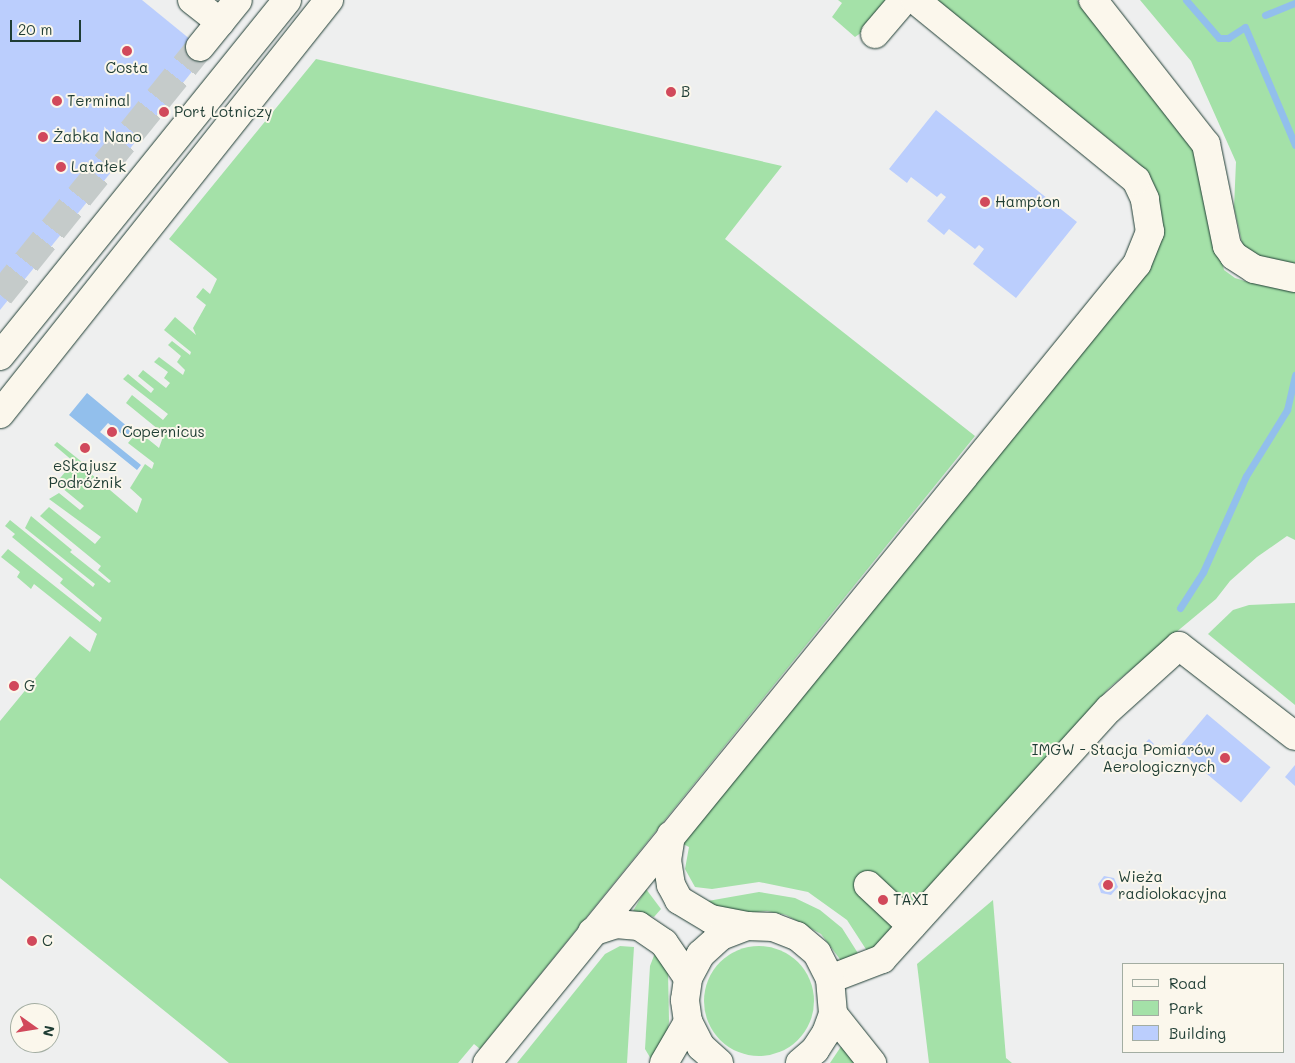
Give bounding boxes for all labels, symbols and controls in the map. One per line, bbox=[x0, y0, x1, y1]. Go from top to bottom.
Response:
scale bar bbox=[12, 10, 84, 42]
text: 20 m bbox=[18, 19, 52, 39]
marker: Costa bbox=[121, 45, 133, 57]
place label: Costa bbox=[106, 59, 148, 77]
place label: B bbox=[681, 83, 690, 101]
marker: B bbox=[665, 86, 677, 98]
place label: Terminal bbox=[67, 92, 130, 110]
marker: Terminal bbox=[51, 95, 63, 107]
place label: Port Lotniczy bbox=[174, 103, 272, 121]
marker: Port Lotniczy bbox=[158, 106, 170, 118]
place label: Żabka Nano bbox=[53, 128, 142, 146]
marker: Żabka Nano bbox=[37, 131, 49, 143]
place label: Latałek bbox=[71, 158, 126, 176]
marker: Latałek bbox=[55, 161, 67, 173]
place label: Hampton bbox=[995, 193, 1060, 211]
marker: Hampton bbox=[979, 196, 991, 208]
place label: Copernicus bbox=[122, 423, 205, 441]
marker: Copernicus bbox=[106, 426, 118, 438]
marker: eSkajusz Podróżnik bbox=[79, 442, 91, 454]
place label: eSkajusz Podróżnik bbox=[48, 456, 122, 491]
place label: G bbox=[24, 677, 35, 695]
marker: G bbox=[8, 680, 20, 692]
place label: IMGW - Stacja Pomiarów Aerologicznych bbox=[1032, 740, 1215, 775]
marker: IMGW - Stacja Pomiarów Aerologicznych bbox=[1219, 752, 1231, 764]
place label: Wieża radiolokacyjna bbox=[1118, 867, 1227, 902]
marker: Wieża radiolokacyjna bbox=[1102, 879, 1114, 891]
place label: TAXI bbox=[893, 891, 928, 909]
marker: TAXI bbox=[877, 894, 889, 906]
place label: C bbox=[42, 932, 53, 950]
marker: C bbox=[26, 935, 38, 947]
legend bbox=[1122, 963, 1285, 1053]
text: Road bbox=[1169, 973, 1206, 993]
text: Park bbox=[1169, 998, 1203, 1018]
north arrow bbox=[10, 1003, 60, 1053]
text: Building bbox=[1169, 1023, 1226, 1043]
text: N bbox=[39, 1024, 60, 1039]

